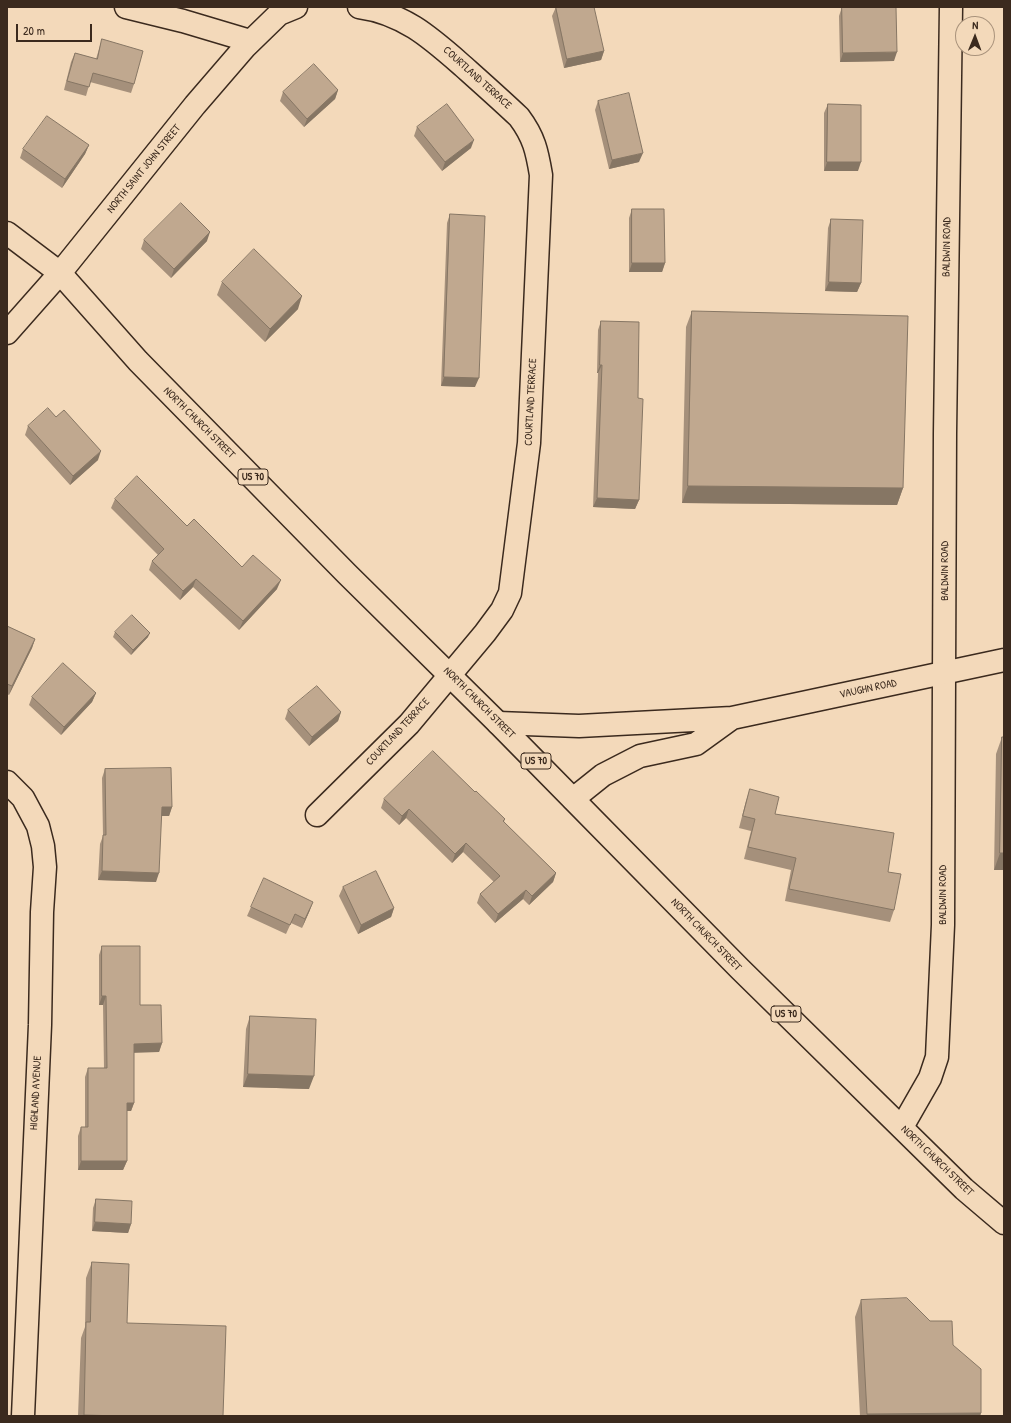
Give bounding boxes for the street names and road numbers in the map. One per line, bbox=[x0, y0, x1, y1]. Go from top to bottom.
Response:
street label: COURTLAND TERRACE bbox=[440, 44, 514, 112]
street label: NORTH SAINT JOHN STREET bbox=[104, 122, 184, 216]
street label: BALDWIN ROAD bbox=[940, 217, 954, 277]
street label: COURTLAND TERRACE bbox=[522, 358, 540, 446]
street label: NORTH CHURCH STREET bbox=[160, 384, 238, 462]
road number: US 70 bbox=[238, 469, 268, 485]
street label: BALDWIN ROAD bbox=[938, 541, 952, 601]
street label: NORTH CHURCH STREET bbox=[440, 664, 518, 742]
street label: VAUGHN ROAD bbox=[838, 677, 898, 701]
street label: COURTLAND TERRACE bbox=[363, 695, 433, 769]
road number: US 70 bbox=[521, 753, 551, 769]
street label: BALDWIN ROAD bbox=[936, 865, 950, 925]
street label: NORTH CHURCH STREET bbox=[668, 896, 744, 974]
road number: US 70 bbox=[771, 1006, 801, 1022]
street label: HIGHLAND AVENUE bbox=[27, 1056, 45, 1130]
street label: NORTH CHURCH STREET bbox=[898, 1123, 976, 1199]

